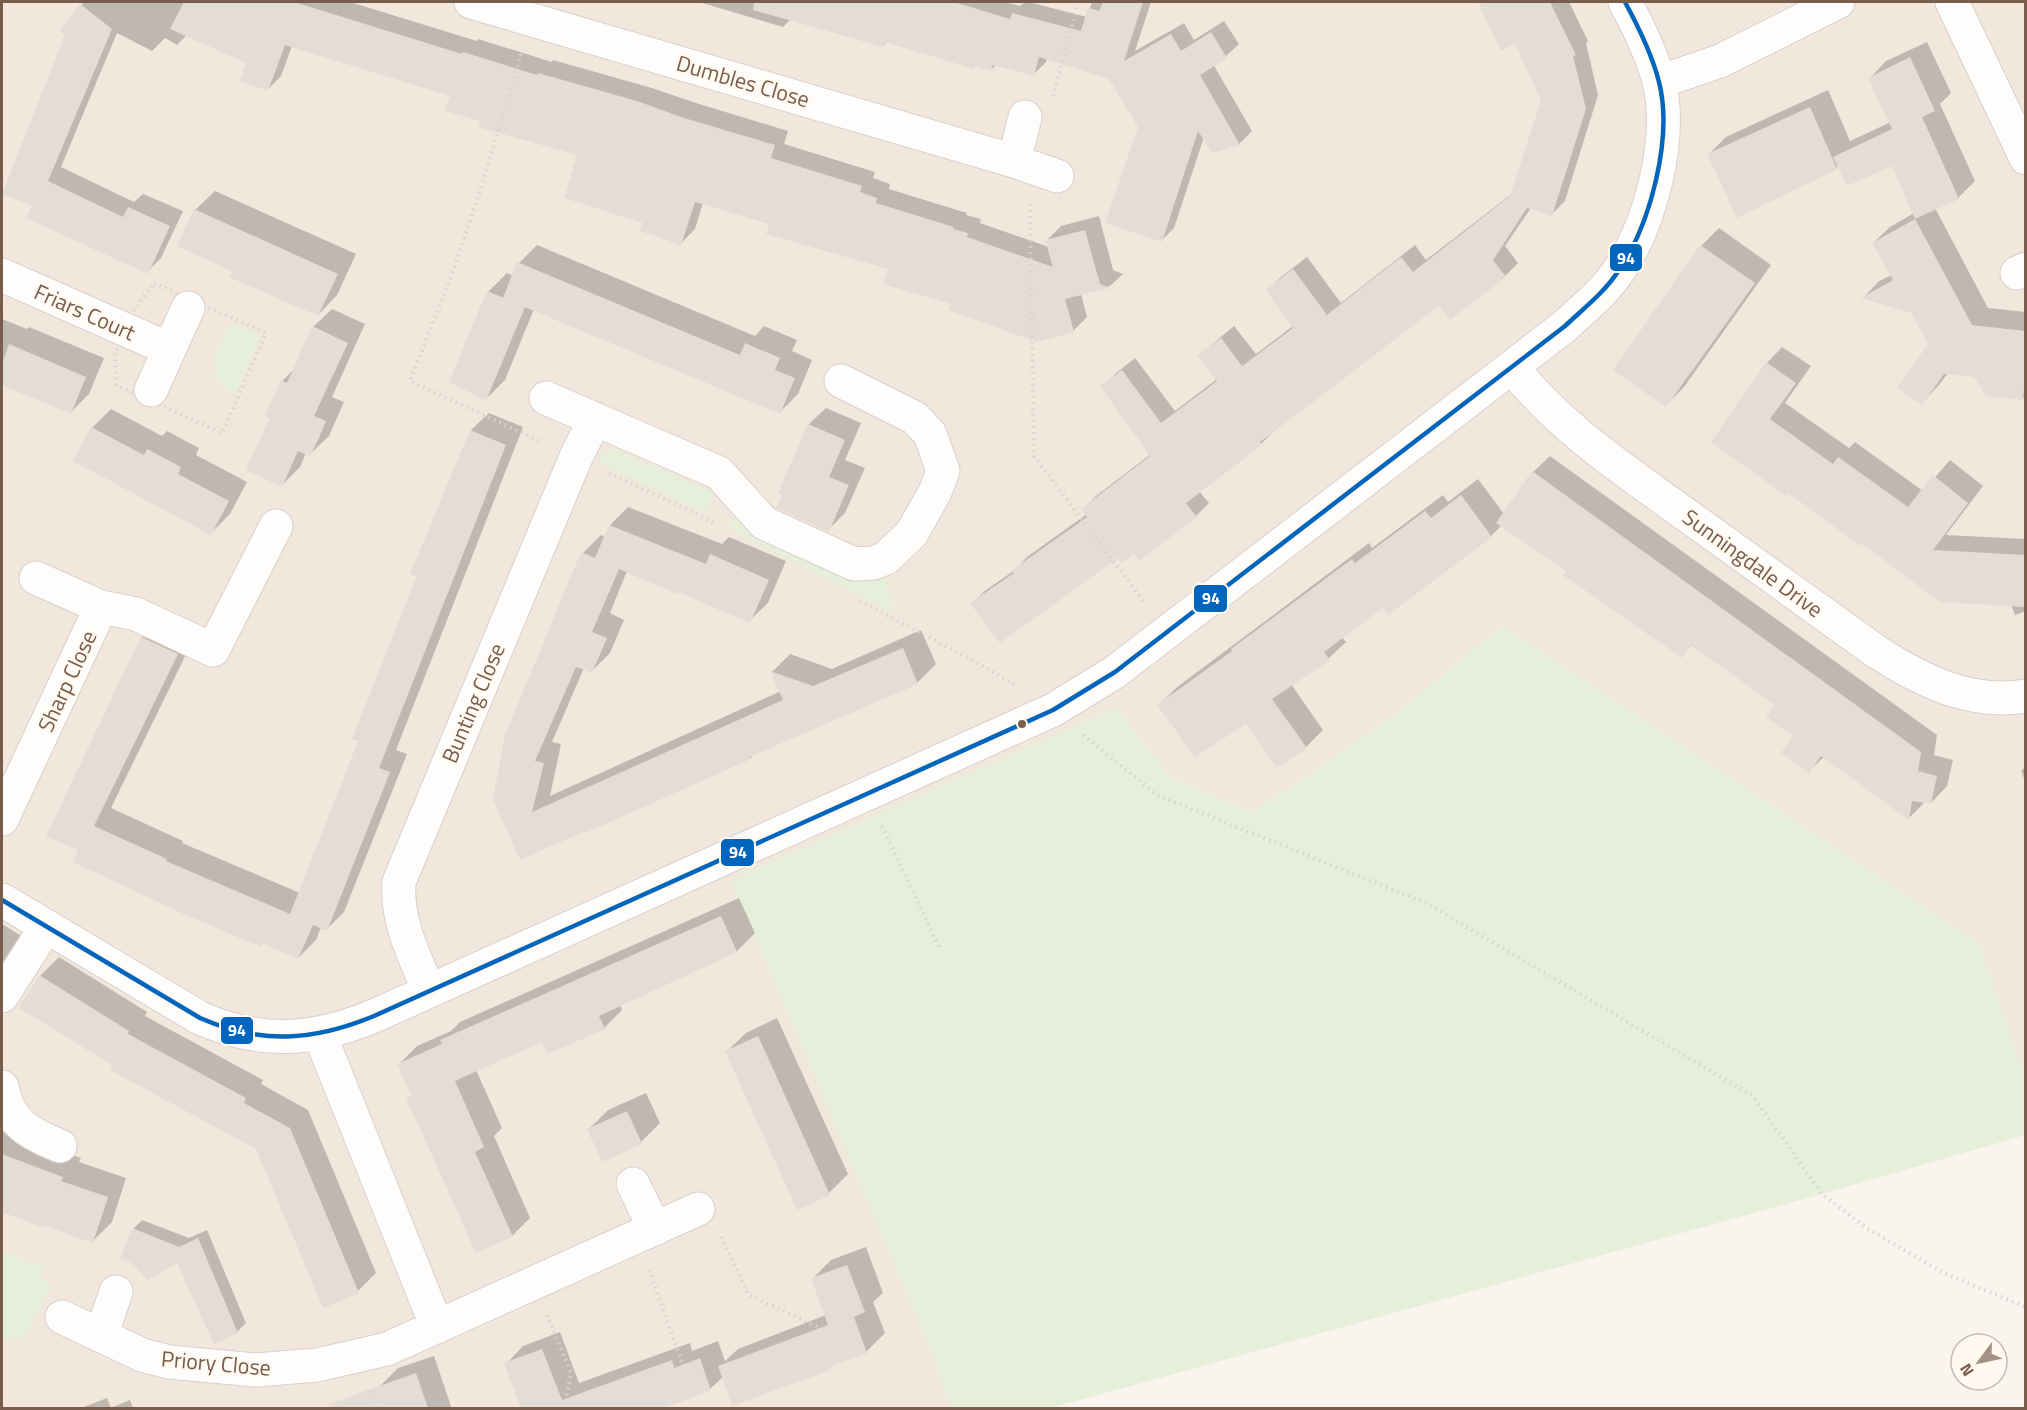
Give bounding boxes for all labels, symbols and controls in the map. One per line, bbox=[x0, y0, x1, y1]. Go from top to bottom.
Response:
street label: Dumbles Close bbox=[672, 46, 814, 116]
line badge: 94 bbox=[1609, 243, 1643, 272]
text: 94 bbox=[1617, 246, 1635, 270]
street label: Friars Court bbox=[29, 275, 141, 350]
street label: Sunningdale Drive bbox=[1675, 500, 1831, 626]
line badge: 94 bbox=[1193, 584, 1228, 613]
text: 94 bbox=[1202, 586, 1220, 610]
street label: Sharp Close bbox=[29, 625, 105, 737]
street label: Bunting Close bbox=[432, 638, 514, 768]
unlabelled marker bbox=[1016, 718, 1028, 730]
line badge: 94 bbox=[720, 838, 755, 867]
text: 94 bbox=[729, 840, 747, 864]
line badge: 94 bbox=[220, 1016, 254, 1045]
text: 94 bbox=[228, 1018, 246, 1042]
north arrow bbox=[1949, 1332, 2009, 1392]
street label: Priory Close bbox=[160, 1341, 272, 1385]
text: N bbox=[1953, 1359, 1980, 1381]

